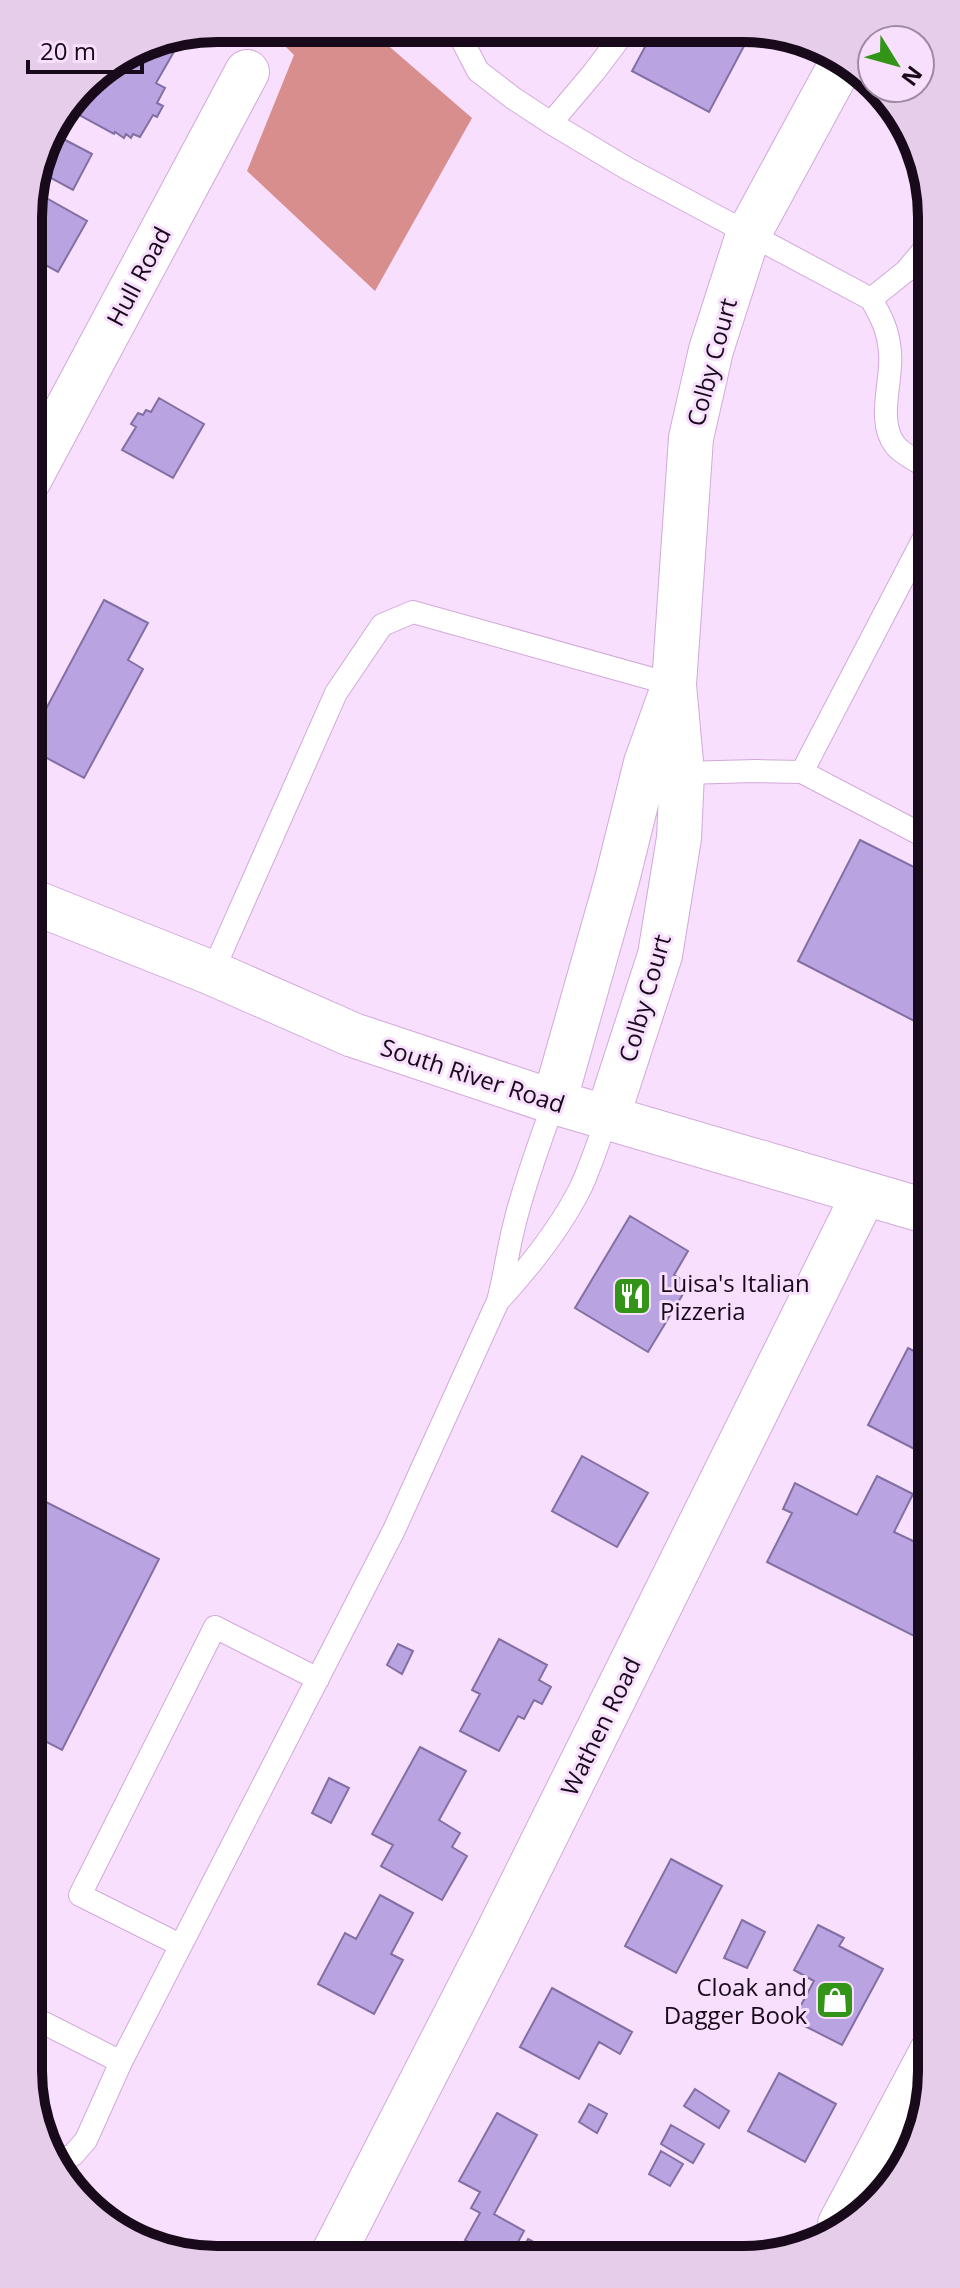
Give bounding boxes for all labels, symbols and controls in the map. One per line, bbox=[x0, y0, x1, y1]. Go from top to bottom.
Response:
scale bar bbox=[28, 24, 142, 74]
north arrow bbox=[856, 24, 936, 104]
text: 20 m bbox=[40, 34, 96, 67]
text: N bbox=[895, 60, 930, 93]
street label: Hull Road bbox=[98, 221, 178, 331]
street label: Colby Court bbox=[678, 294, 744, 430]
street label: Colby Court bbox=[610, 930, 678, 1066]
street label: South River Road bbox=[377, 1030, 569, 1120]
place label: Luisa's Italian Pizzeria bbox=[660, 1266, 810, 1327]
restaurant icon: Luisa's Italian Pizzeria bbox=[611, 1275, 653, 1317]
street label: Wathen Road bbox=[552, 1651, 648, 1801]
place label: Cloak and Dagger Book bbox=[664, 1970, 807, 2031]
shop icon: Cloak and Dagger Book bbox=[814, 1979, 856, 2021]

